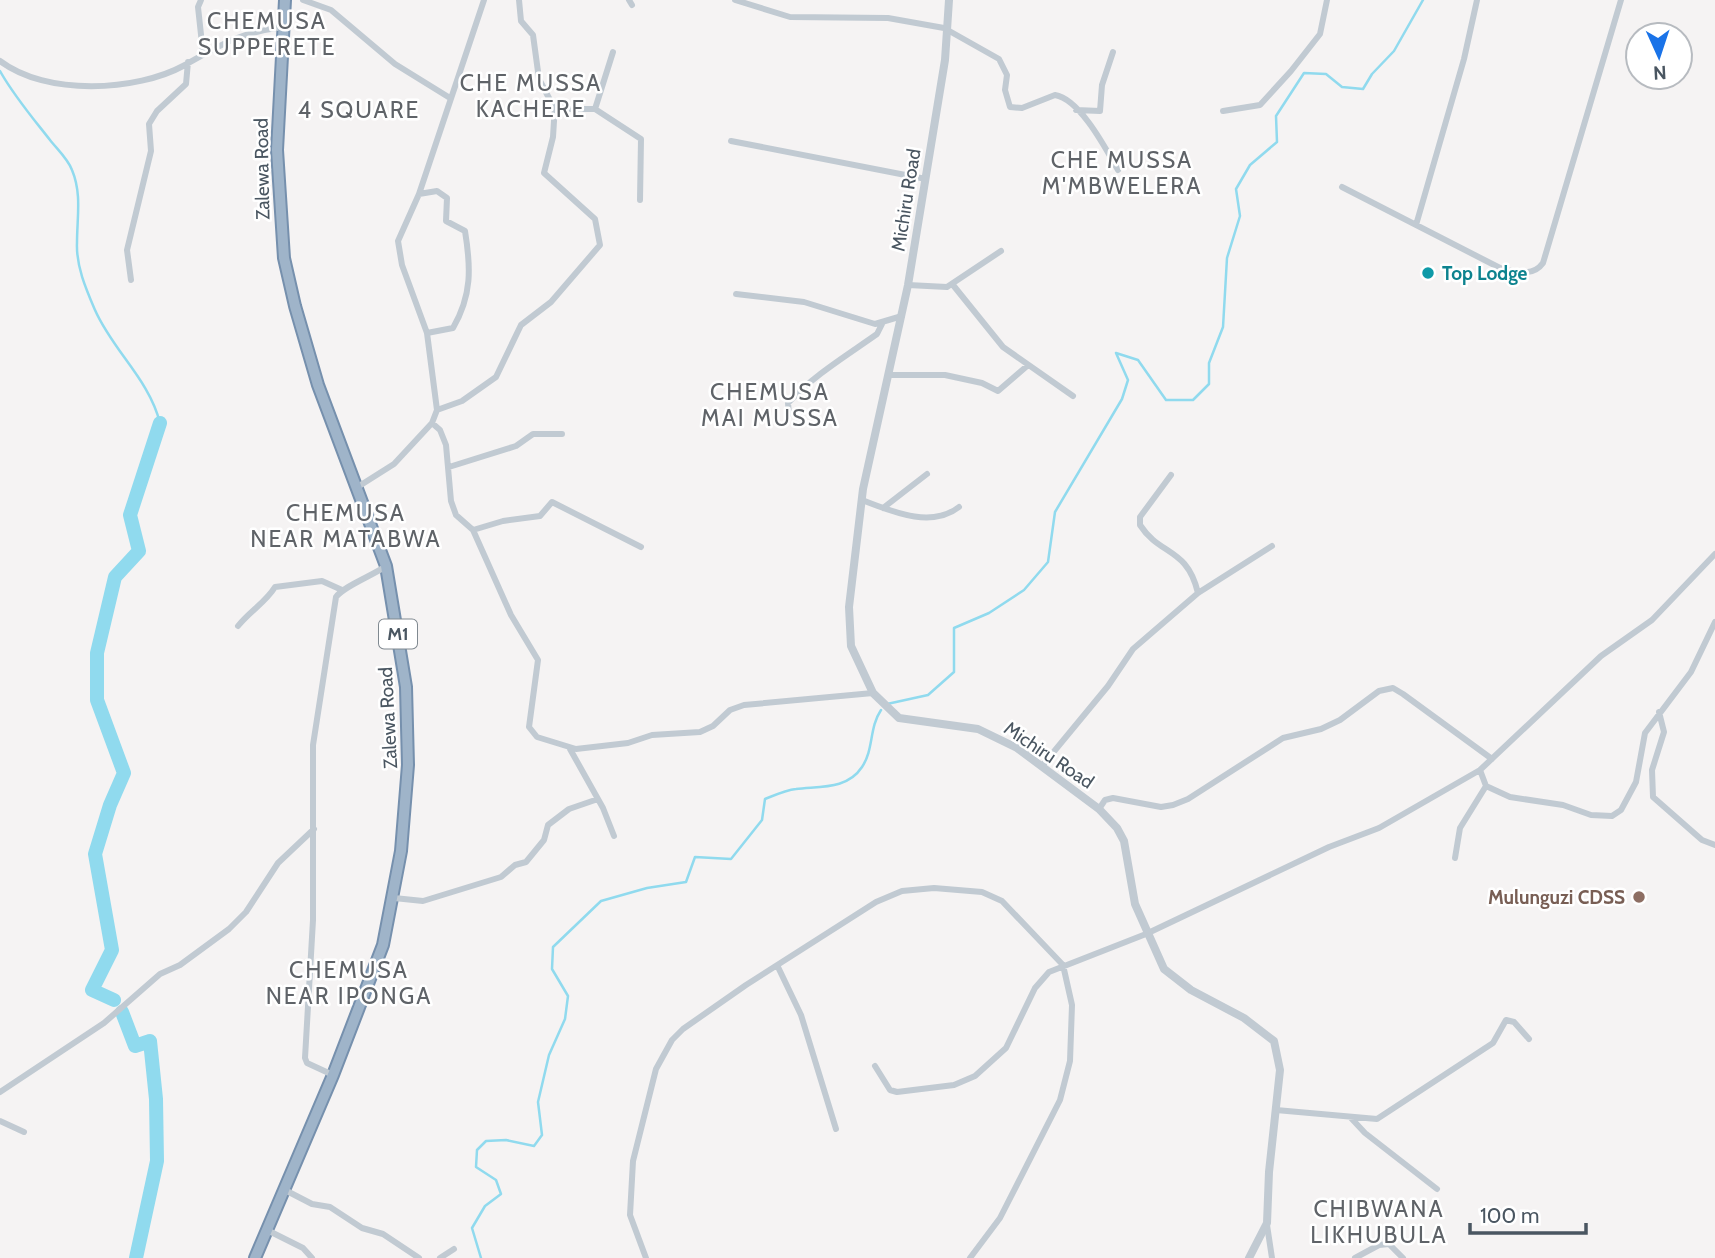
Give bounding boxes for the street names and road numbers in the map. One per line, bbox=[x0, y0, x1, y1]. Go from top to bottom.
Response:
street label: Zalewa Road bbox=[250, 118, 274, 220]
street label: Michiru Road bbox=[887, 147, 925, 253]
road number: M1 bbox=[379, 620, 417, 648]
street label: Zalewa Road bbox=[374, 667, 402, 769]
street label: Michiru Road bbox=[1000, 716, 1098, 794]

